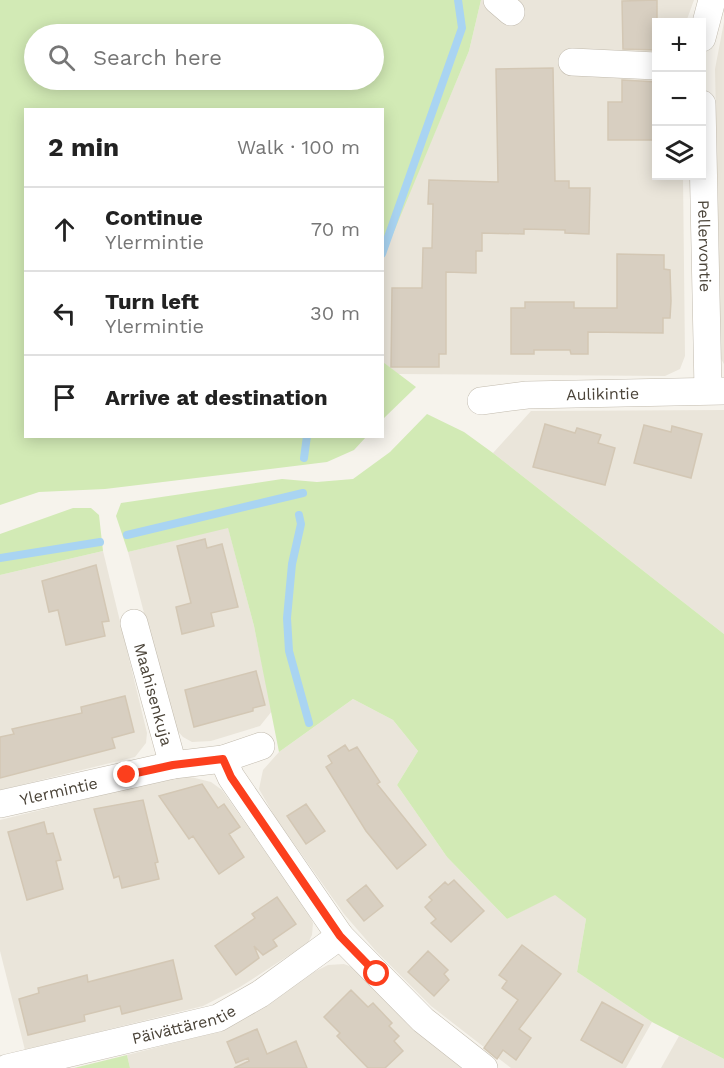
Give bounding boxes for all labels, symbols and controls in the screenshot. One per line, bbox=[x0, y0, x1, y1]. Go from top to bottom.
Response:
map controls bbox=[652, 18, 706, 180]
button: + bbox=[652, 18, 706, 72]
search box bbox=[24, 24, 384, 90]
icon: search bbox=[45, 41, 78, 74]
text: Search here bbox=[93, 45, 222, 70]
button: − bbox=[652, 72, 706, 126]
button: layers bbox=[652, 126, 706, 180]
text: 2 min bbox=[48, 132, 119, 162]
text: Walk · 100 m bbox=[237, 135, 360, 159]
street label: Pellervontie bbox=[694, 200, 715, 292]
text: Continue bbox=[105, 205, 203, 230]
icon: ahead bbox=[48, 213, 81, 246]
text: 70 m bbox=[311, 217, 360, 241]
text: Ylermintie bbox=[105, 230, 204, 254]
text: Turn left bbox=[105, 289, 199, 314]
icon: left bbox=[48, 297, 81, 330]
text: 30 m bbox=[310, 301, 360, 325]
text: Ylermintie bbox=[105, 314, 204, 338]
icon: arrive bbox=[48, 381, 81, 414]
street label: Aulikintie bbox=[566, 384, 639, 404]
text: Arrive at destination bbox=[105, 385, 328, 410]
street label: Maahisenkuja bbox=[130, 641, 176, 748]
route end bbox=[113, 761, 139, 787]
street label: Ylermintie bbox=[18, 773, 99, 809]
route start bbox=[363, 960, 389, 986]
street label: Päivättärentie bbox=[130, 1001, 239, 1048]

